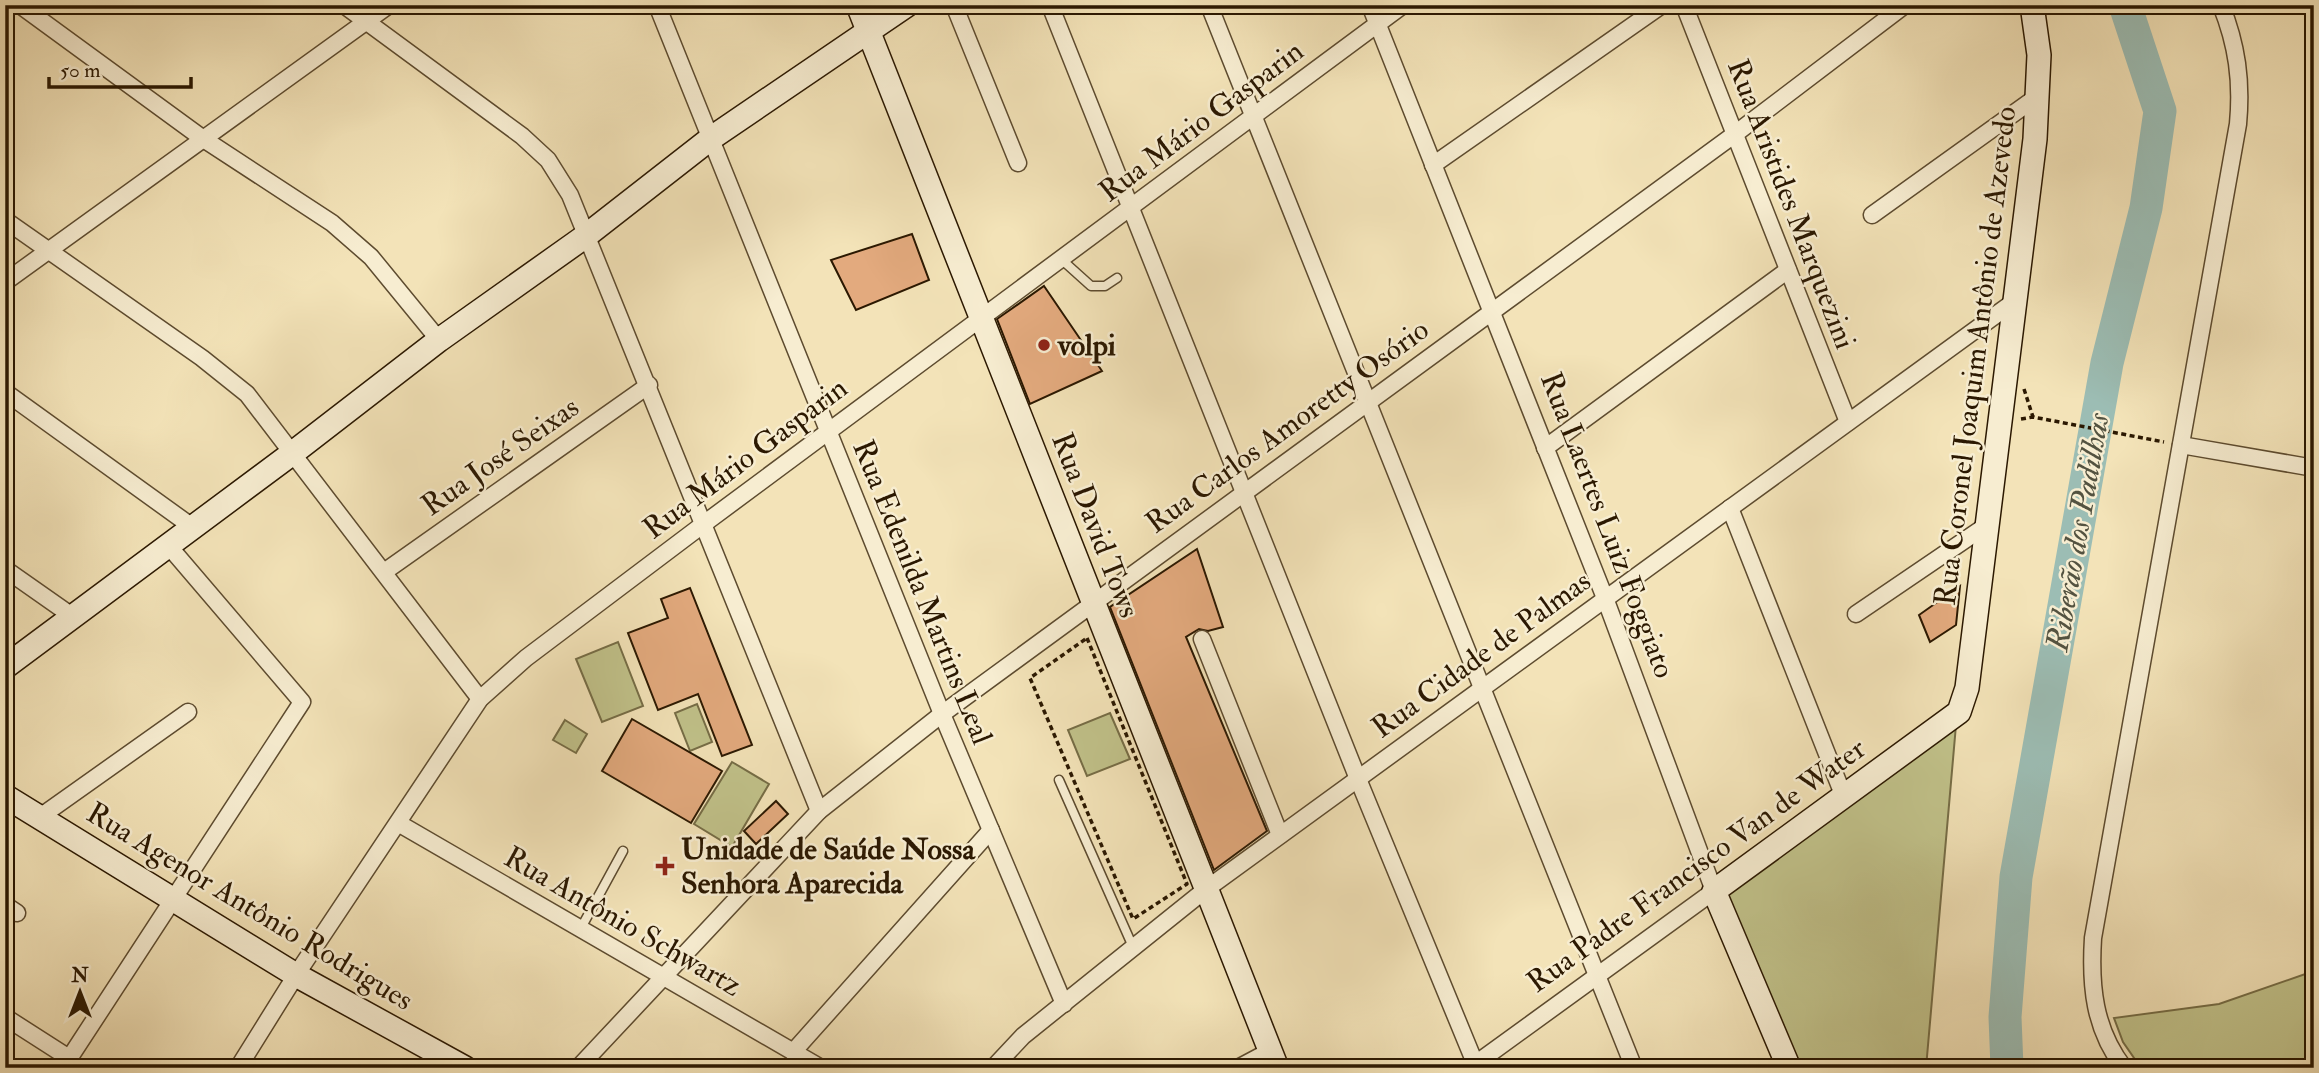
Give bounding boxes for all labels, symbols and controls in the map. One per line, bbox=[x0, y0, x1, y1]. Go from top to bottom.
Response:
street label: Rua Mário Gasparin bbox=[1092, 33, 1311, 210]
scale bar bbox=[49, 46, 191, 90]
street label: Rua Aristides Marquezini bbox=[1719, 54, 1864, 354]
text: 50 m bbox=[60, 57, 101, 84]
street label: Rua Coronel Joaquim Antônio de Azevedo bbox=[1926, 104, 2025, 608]
street label: Rua Carlos Amoretty Osório bbox=[1138, 311, 1436, 542]
place label: volpi bbox=[1057, 327, 1116, 364]
marker: volpi bbox=[1036, 337, 1052, 353]
street label: Rua Laertes Luiz Foggiato bbox=[1532, 367, 1683, 683]
street label: Rua Mário Gasparin bbox=[636, 370, 855, 547]
street label: Rua José Seixas bbox=[414, 389, 586, 524]
water label: Riberão dos Padilhas bbox=[2037, 409, 2119, 655]
street label: Rua David Tows bbox=[1043, 428, 1148, 623]
street label: Rua Edenilda Martins Leal bbox=[844, 435, 1001, 750]
street label: Rua Cidade de Palmas bbox=[1364, 562, 1598, 746]
street label: Rua Padre Francisco Van de Water bbox=[1520, 730, 1873, 1001]
street label: Rua Agenor Antônio Rodrigues bbox=[80, 794, 420, 1019]
place label: Unidade de Saúde Nossa Senhora Aparecida bbox=[681, 831, 976, 902]
street label: Rua Antônio Schwartz bbox=[497, 838, 748, 1004]
marker: Unidade de Saúde Nossa Senhora Aparecida bbox=[655, 856, 675, 876]
north arrow bbox=[46, 958, 116, 1028]
text: N bbox=[70, 964, 89, 988]

